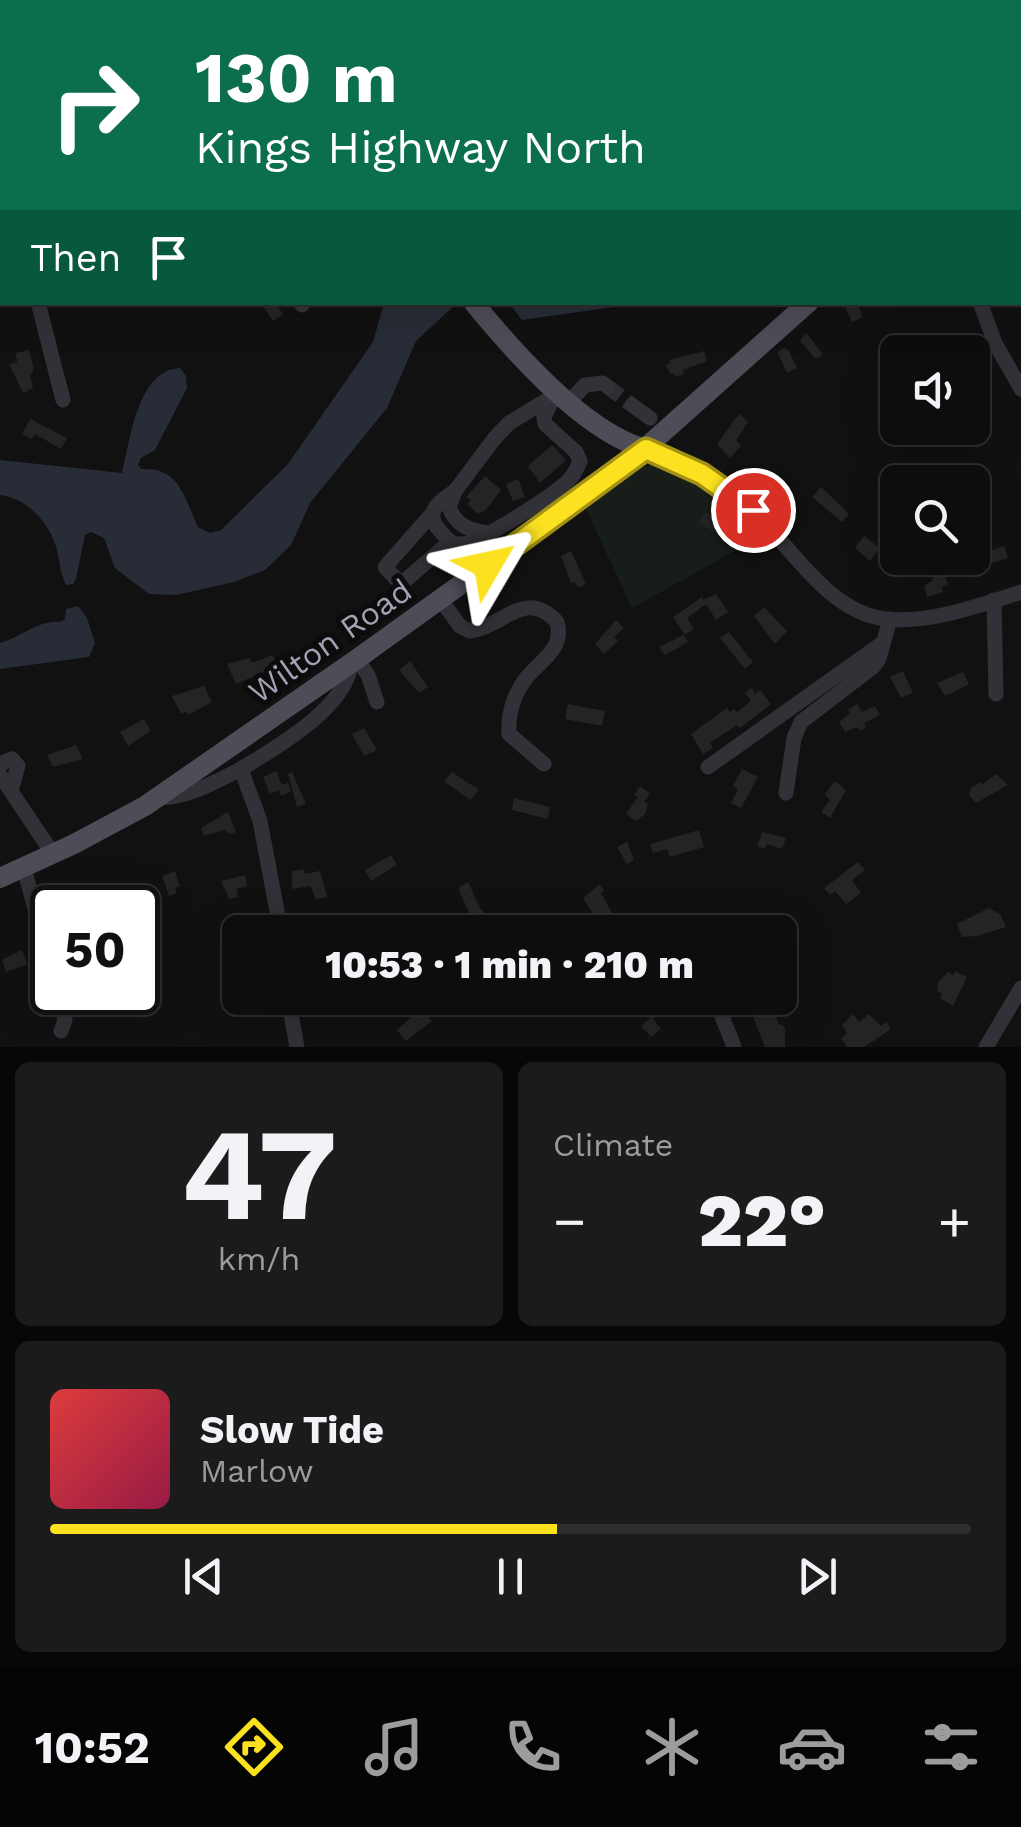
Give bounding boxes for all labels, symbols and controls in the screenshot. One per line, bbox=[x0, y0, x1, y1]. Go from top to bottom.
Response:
text: 130 m bbox=[195, 37, 398, 119]
icon: right bbox=[30, 40, 160, 170]
text: Kings Highway North bbox=[195, 121, 646, 174]
icon: arrive bbox=[141, 230, 196, 285]
text: Then bbox=[30, 236, 121, 280]
map controls bbox=[880, 335, 990, 575]
button: sound bbox=[880, 335, 990, 445]
button: search bbox=[880, 465, 990, 575]
pin bbox=[711, 468, 796, 553]
icon: arrive bbox=[726, 483, 781, 538]
position arrow bbox=[436, 513, 540, 617]
street label: Wilton Road bbox=[241, 571, 419, 711]
speed limit sign: 50 bbox=[30, 885, 160, 1015]
text: 10:53 · 1 min · 210 m bbox=[325, 943, 694, 987]
text: 47 bbox=[181, 1098, 337, 1251]
text: Climate bbox=[553, 1126, 673, 1164]
text: 22° bbox=[698, 1176, 826, 1264]
text: − bbox=[553, 1189, 586, 1253]
text: + bbox=[938, 1189, 971, 1253]
text: km/h bbox=[218, 1240, 300, 1278]
text: Slow Tide bbox=[200, 1408, 384, 1452]
text: Marlow bbox=[200, 1452, 314, 1490]
icon: previous bbox=[176, 1549, 231, 1604]
icon: pause bbox=[483, 1549, 538, 1604]
icon: next bbox=[790, 1549, 845, 1604]
icon: directions bbox=[219, 1712, 289, 1782]
icon: music bbox=[359, 1712, 429, 1782]
icon: phone bbox=[498, 1712, 568, 1782]
icon: climate bbox=[637, 1712, 707, 1782]
icon: car bbox=[777, 1712, 847, 1782]
icon: filters bbox=[916, 1712, 986, 1782]
text: 10:52 bbox=[35, 1721, 150, 1774]

